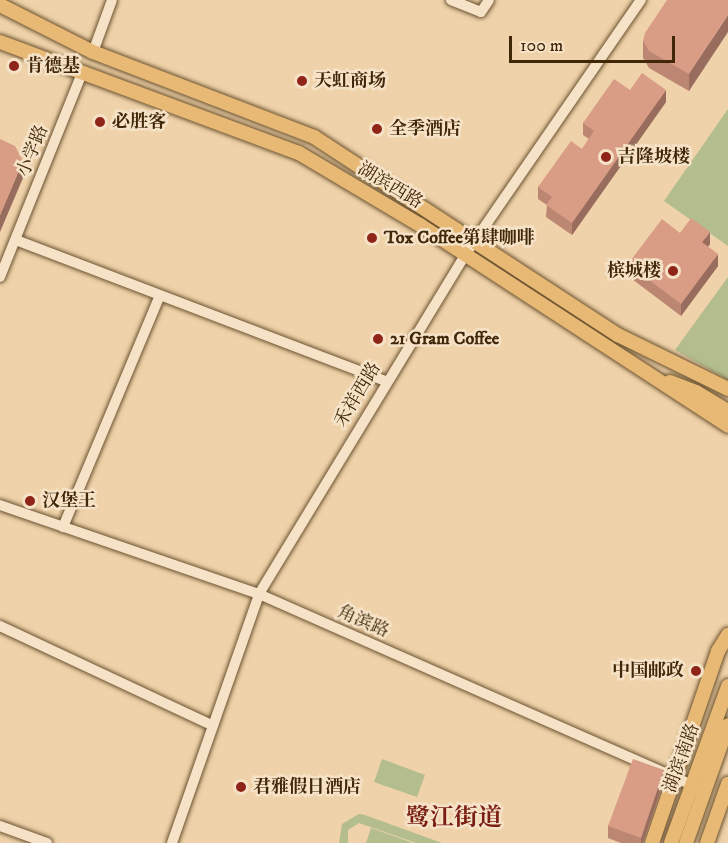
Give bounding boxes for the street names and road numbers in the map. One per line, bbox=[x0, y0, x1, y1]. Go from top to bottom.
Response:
street label: 小学路 bbox=[13, 122, 53, 180]
street label: 湖滨西路 bbox=[354, 158, 426, 214]
street label: 禾祥西路 bbox=[330, 359, 386, 431]
street label: 角滨路 bbox=[334, 601, 392, 643]
street label: 湖滨南路 bbox=[660, 720, 704, 796]

